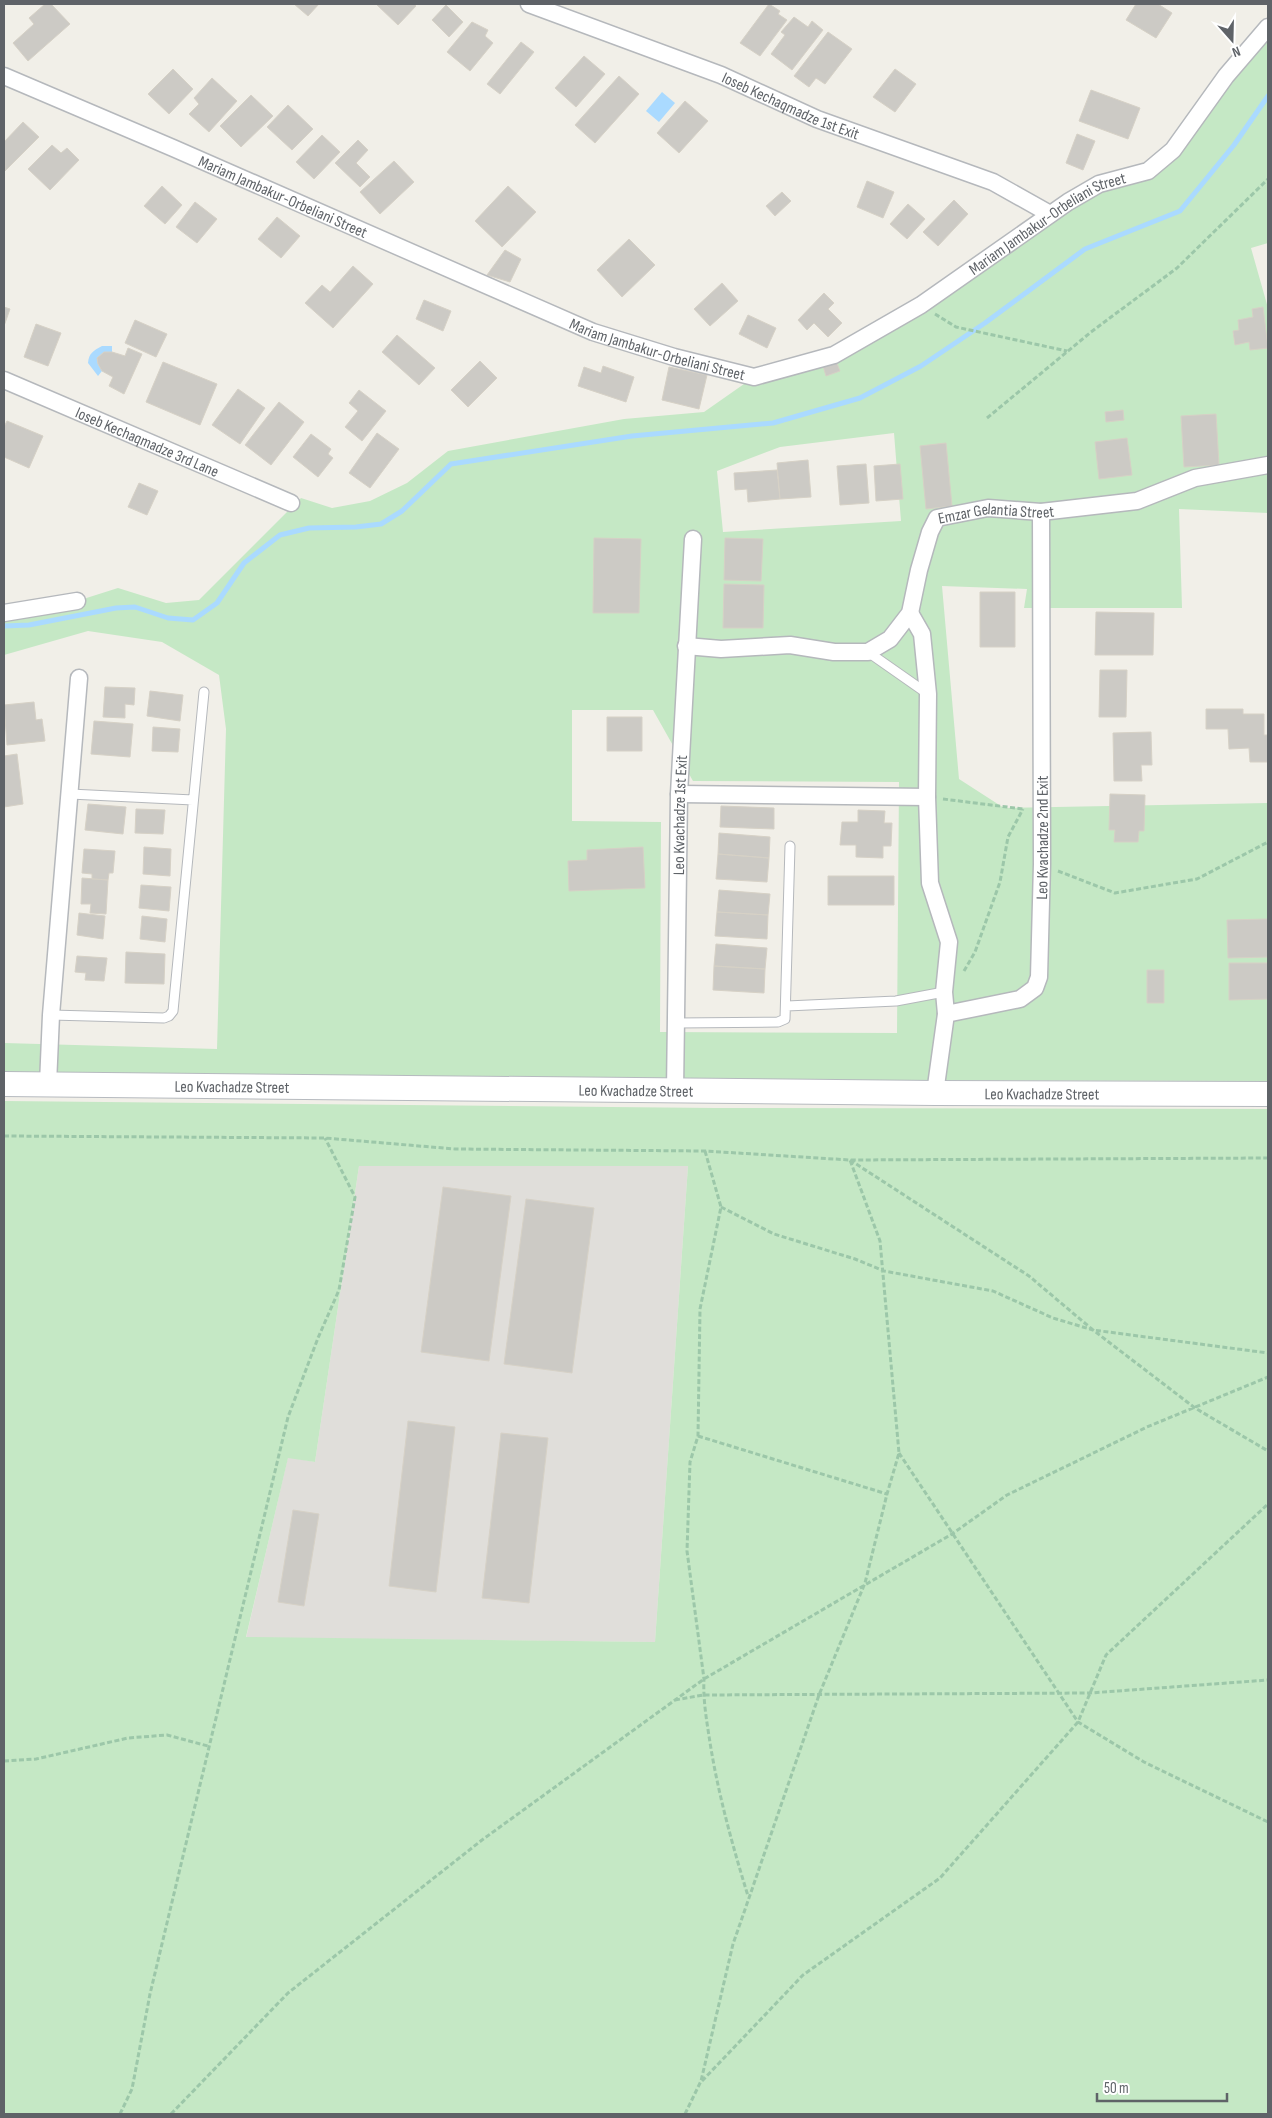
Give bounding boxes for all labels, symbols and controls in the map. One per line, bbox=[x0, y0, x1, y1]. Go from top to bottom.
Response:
north arrow bbox=[1207, 15, 1257, 65]
text: N bbox=[1230, 42, 1243, 61]
street label: Ioseb Kechaqmadze 1st Exit bbox=[719, 69, 862, 144]
street label: Mariam Jambakur-Orbeliani Street bbox=[195, 152, 370, 243]
street label: Mariam Jambakur-Orbeliani Street bbox=[966, 169, 1128, 280]
street label: Mariam Jambakur-Orbeliani Street bbox=[566, 315, 747, 385]
street label: Ioseb Kechaqmadze 3rd Lane bbox=[72, 404, 221, 482]
street label: Emzar Gelantia Street bbox=[937, 500, 1055, 529]
street label: Leo Kvachadze 1st Exit bbox=[670, 754, 692, 875]
street label: Leo Kvachadze 2nd Exit bbox=[1033, 775, 1053, 900]
street label: Leo Kvachadze Street bbox=[174, 1078, 290, 1098]
street label: Leo Kvachadze Street bbox=[578, 1082, 694, 1102]
street label: Leo Kvachadze Street bbox=[985, 1085, 1099, 1104]
scale bar bbox=[1097, 2070, 1227, 2102]
text: 50 m bbox=[1104, 2079, 1129, 2098]

